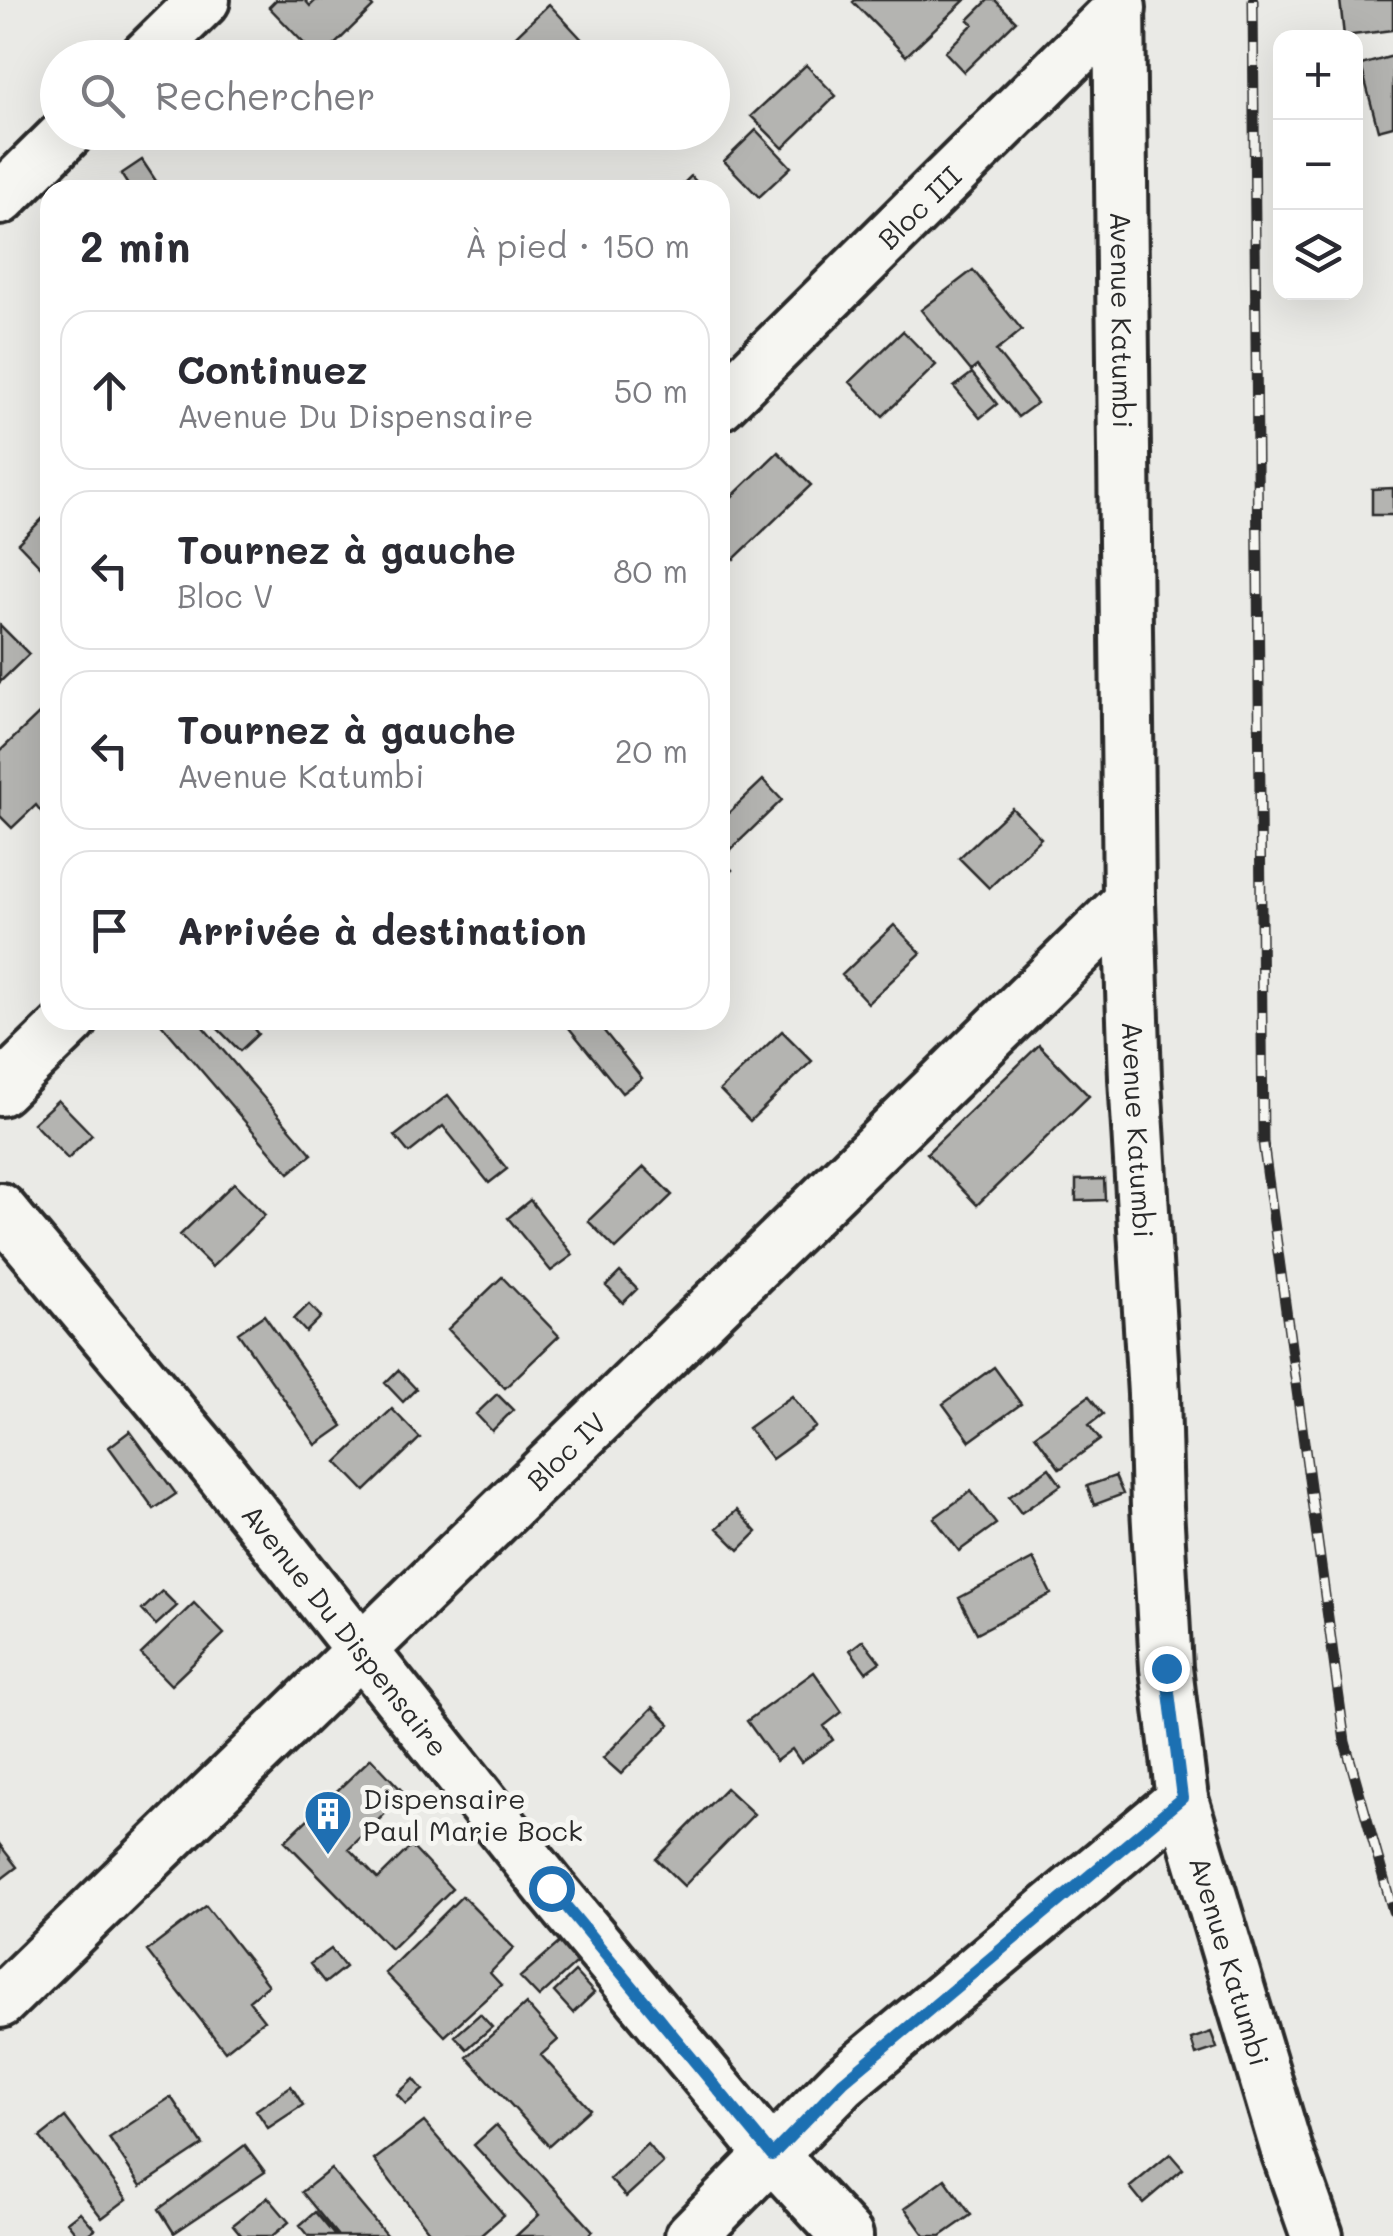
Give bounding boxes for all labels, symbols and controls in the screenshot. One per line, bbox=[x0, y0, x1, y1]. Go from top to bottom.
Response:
map controls bbox=[1273, 30, 1363, 300]
button: + bbox=[1273, 30, 1363, 120]
search box bbox=[40, 40, 730, 150]
icon: search bbox=[75, 68, 130, 123]
text: Rechercher bbox=[155, 70, 376, 120]
button: − bbox=[1273, 120, 1363, 210]
street label: Bloc III bbox=[870, 158, 968, 256]
button: layers bbox=[1273, 210, 1363, 300]
street label: Avenue Katumbi bbox=[1103, 211, 1142, 429]
text: 2 min bbox=[80, 218, 190, 273]
text: À pied · 150 m bbox=[465, 224, 690, 266]
text: Continuez bbox=[177, 344, 368, 394]
icon: ahead bbox=[82, 363, 137, 418]
text: 50 m bbox=[614, 369, 688, 411]
text: Avenue Du Dispensaire bbox=[177, 394, 533, 436]
text: Tournez à gauche bbox=[177, 524, 516, 574]
icon: left bbox=[82, 543, 137, 598]
text: 80 m bbox=[613, 549, 688, 591]
text: Bloc V bbox=[177, 574, 274, 616]
text: Tournez à gauche bbox=[177, 704, 516, 754]
icon: left bbox=[82, 723, 137, 778]
text: 20 m bbox=[615, 729, 688, 771]
text: Avenue Katumbi bbox=[177, 754, 425, 796]
icon: arrive bbox=[82, 903, 137, 958]
text: Arrivée à destination bbox=[177, 905, 587, 955]
street label: Avenue Katumbi bbox=[1115, 1021, 1163, 1239]
street label: Bloc IV bbox=[519, 1404, 613, 1497]
street label: Avenue Du Dispensaire bbox=[235, 1497, 457, 1764]
route end bbox=[1144, 1646, 1190, 1692]
place label: Dispensaire Paul Marie Bock bbox=[363, 1780, 583, 1848]
building icon: Dispensaire Paul Marie Bock bbox=[302, 1788, 354, 1856]
street label: Avenue Katumbi bbox=[1182, 1852, 1279, 2070]
route start bbox=[529, 1866, 575, 1912]

